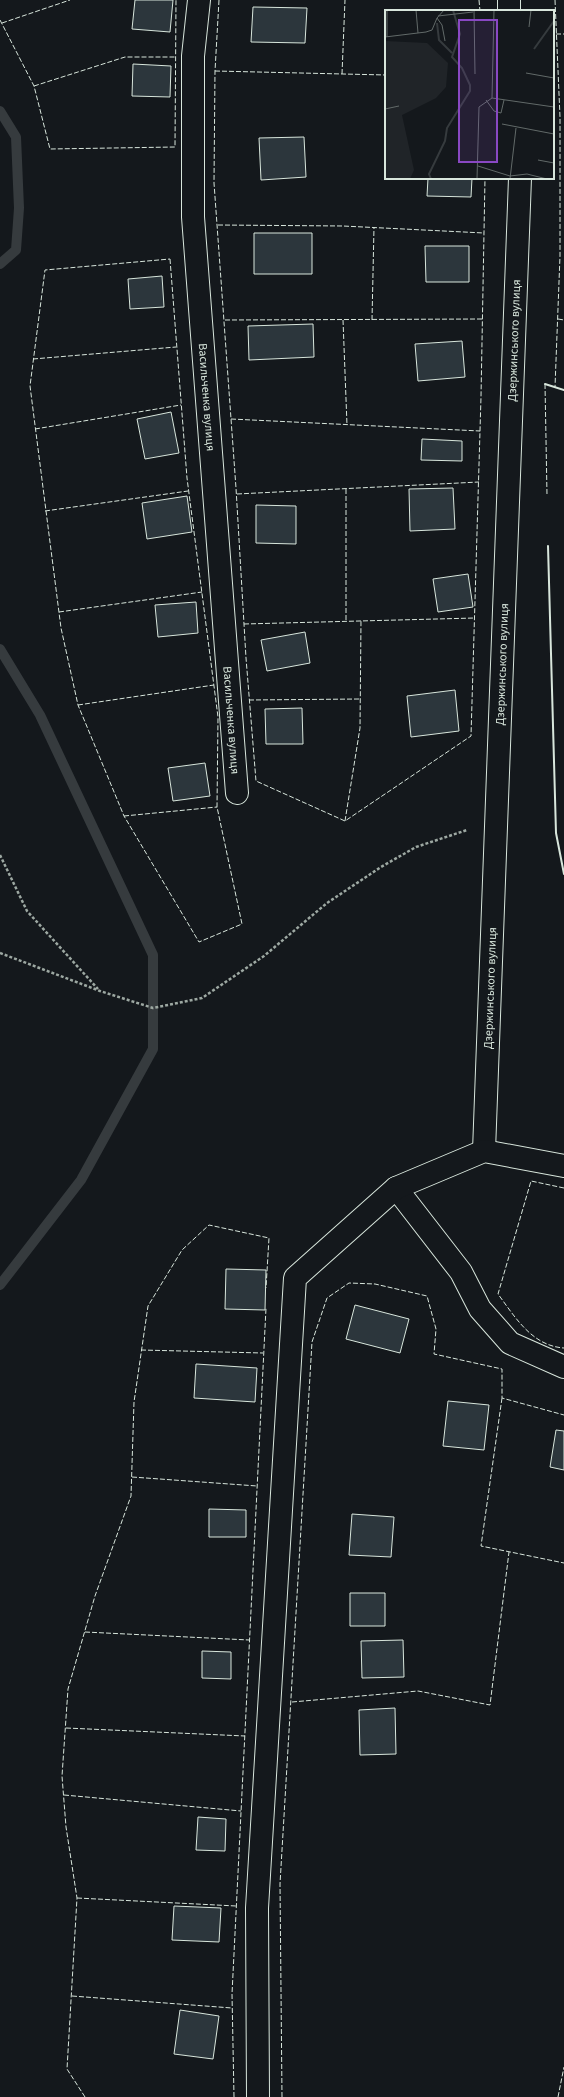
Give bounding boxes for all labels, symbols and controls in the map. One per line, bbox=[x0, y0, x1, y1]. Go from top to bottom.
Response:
inset map bbox=[385, 10, 554, 179]
street label: Дзержинського вулиця bbox=[503, 279, 525, 402]
street label: Васильченка вулиця bbox=[194, 343, 219, 452]
street label: Дзержинського вулиця bbox=[491, 603, 513, 726]
street label: Васильченка вулиця bbox=[219, 666, 244, 775]
street label: Дзержинського вулиця bbox=[479, 927, 501, 1049]

